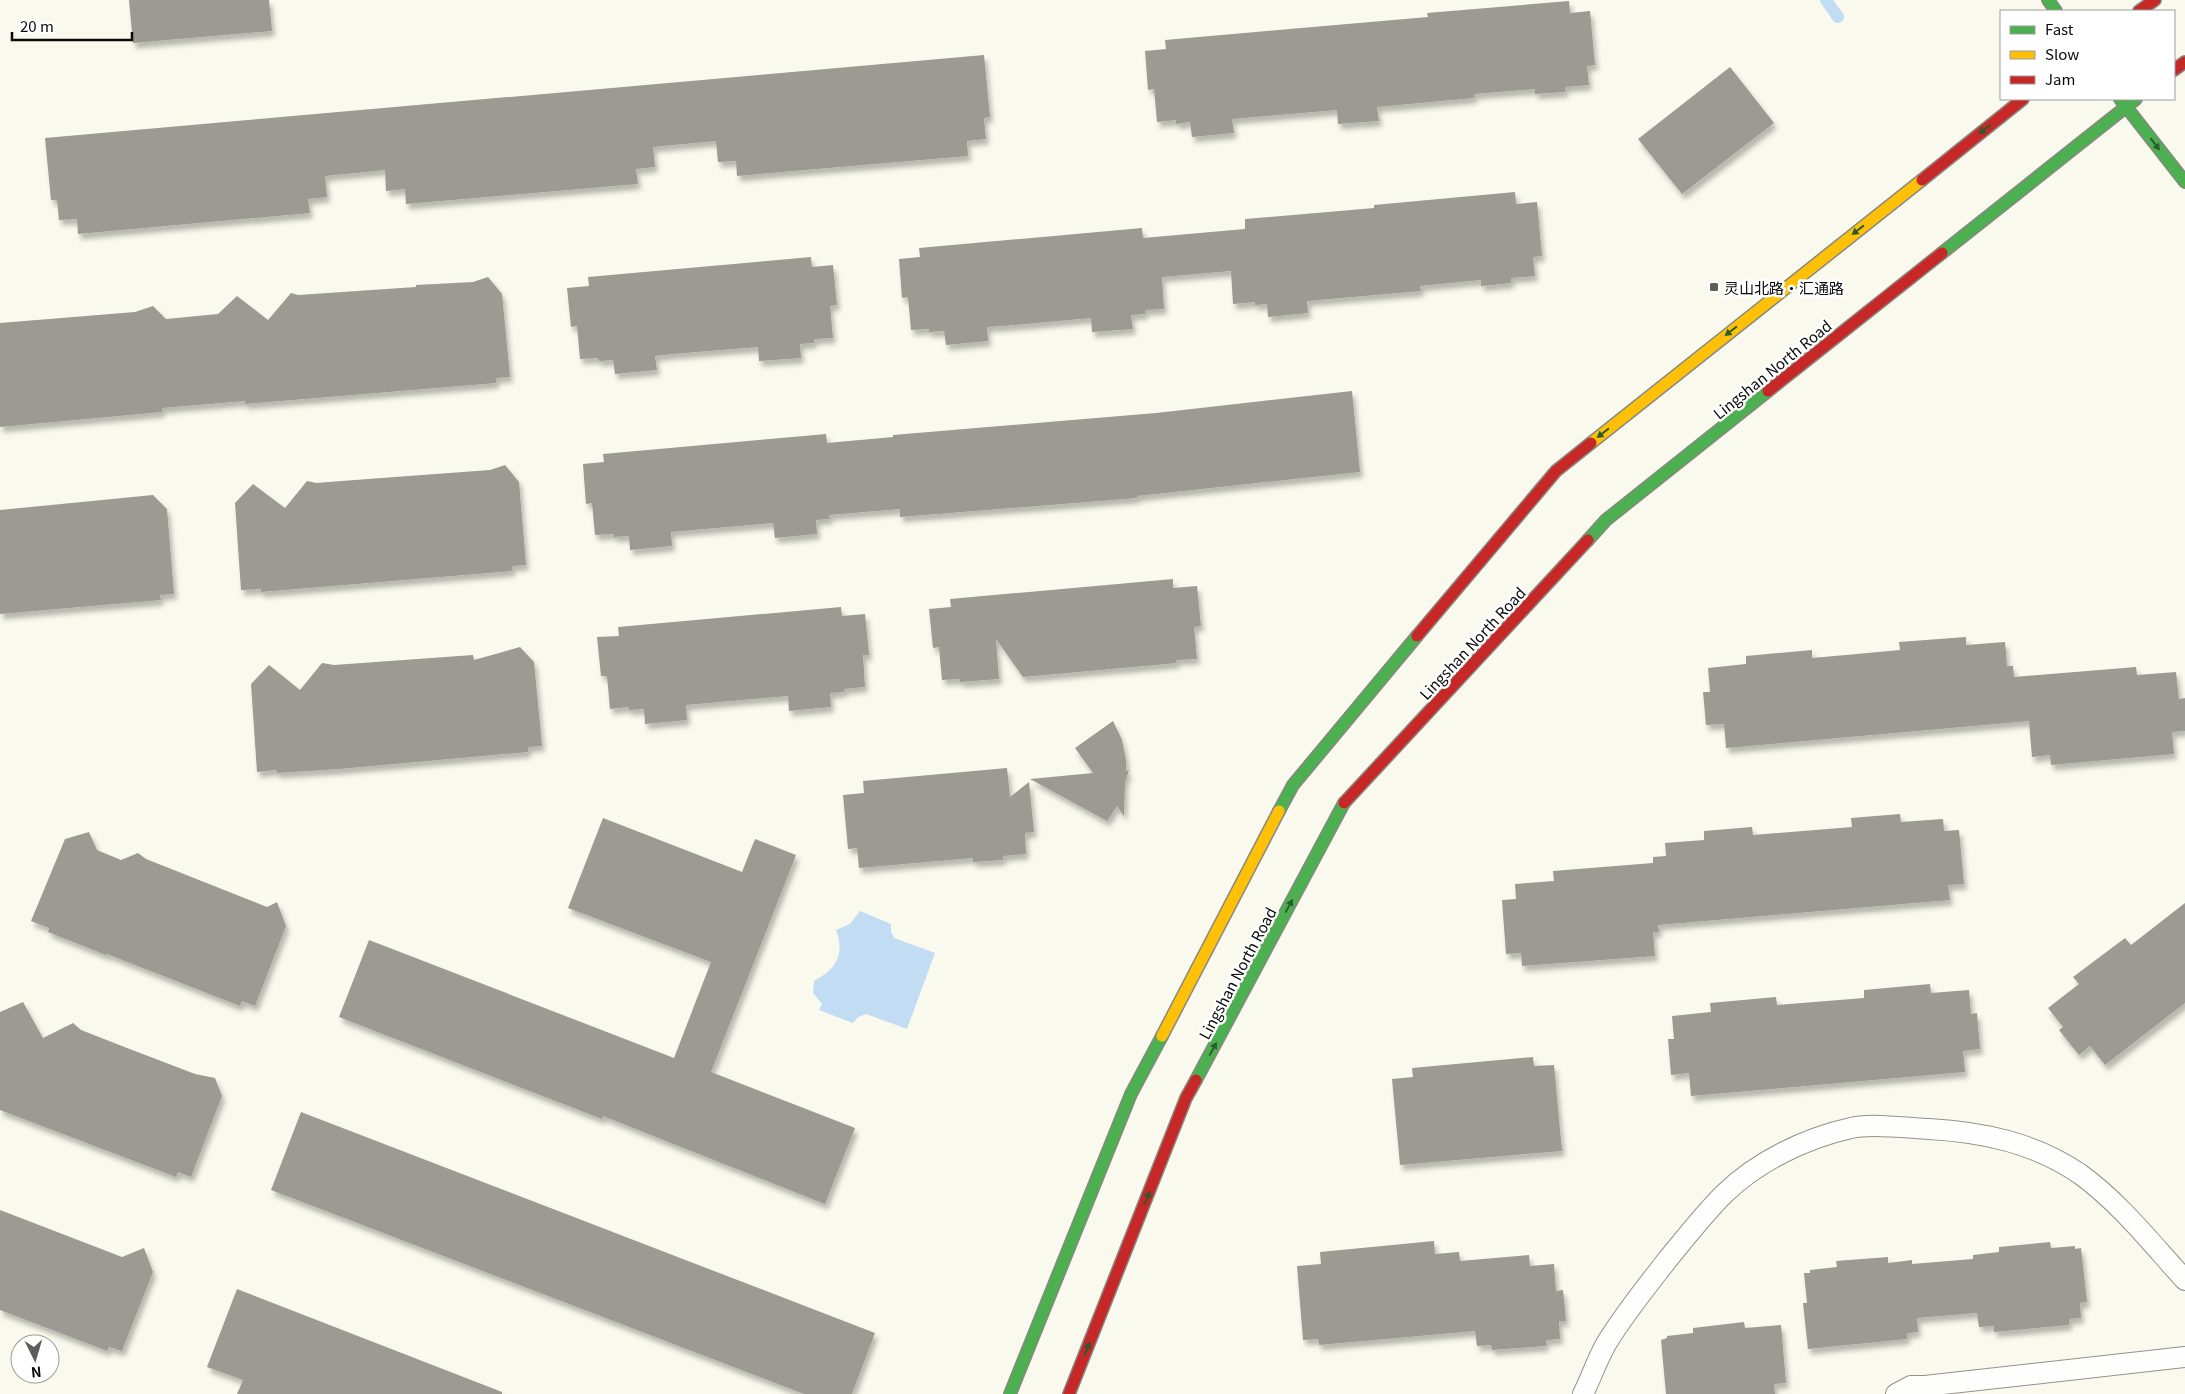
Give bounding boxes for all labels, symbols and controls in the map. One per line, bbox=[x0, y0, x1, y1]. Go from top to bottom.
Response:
scale bar bbox=[12, 10, 132, 42]
legend bbox=[2000, 10, 2175, 100]
text: 20 m bbox=[20, 15, 54, 36]
text: Fast bbox=[2045, 18, 2074, 39]
text: Slow bbox=[2045, 43, 2079, 64]
text: Jam bbox=[2045, 68, 2075, 89]
one-way arrow bbox=[1979, 124, 1992, 135]
one-way arrow bbox=[2150, 137, 2161, 150]
one-way arrow bbox=[1852, 225, 1865, 236]
place label: 灵山北路·汇通路 bbox=[1724, 277, 1844, 298]
marker: 灵山北路·汇通路 bbox=[1708, 281, 1720, 293]
street label: Lingshan North Road bbox=[1708, 315, 1836, 423]
one-way arrow bbox=[1724, 326, 1737, 337]
one-way arrow bbox=[1597, 427, 1610, 438]
street label: Lingshan North Road bbox=[1414, 582, 1530, 704]
one-way arrow bbox=[1285, 900, 1294, 913]
street label: Lingshan North Road bbox=[1193, 903, 1281, 1043]
one-way arrow bbox=[1208, 1043, 1217, 1056]
one-way arrow bbox=[1143, 1191, 1151, 1205]
north arrow bbox=[10, 1334, 60, 1384]
one-way arrow bbox=[1083, 1342, 1091, 1356]
text: N bbox=[30, 1363, 42, 1383]

